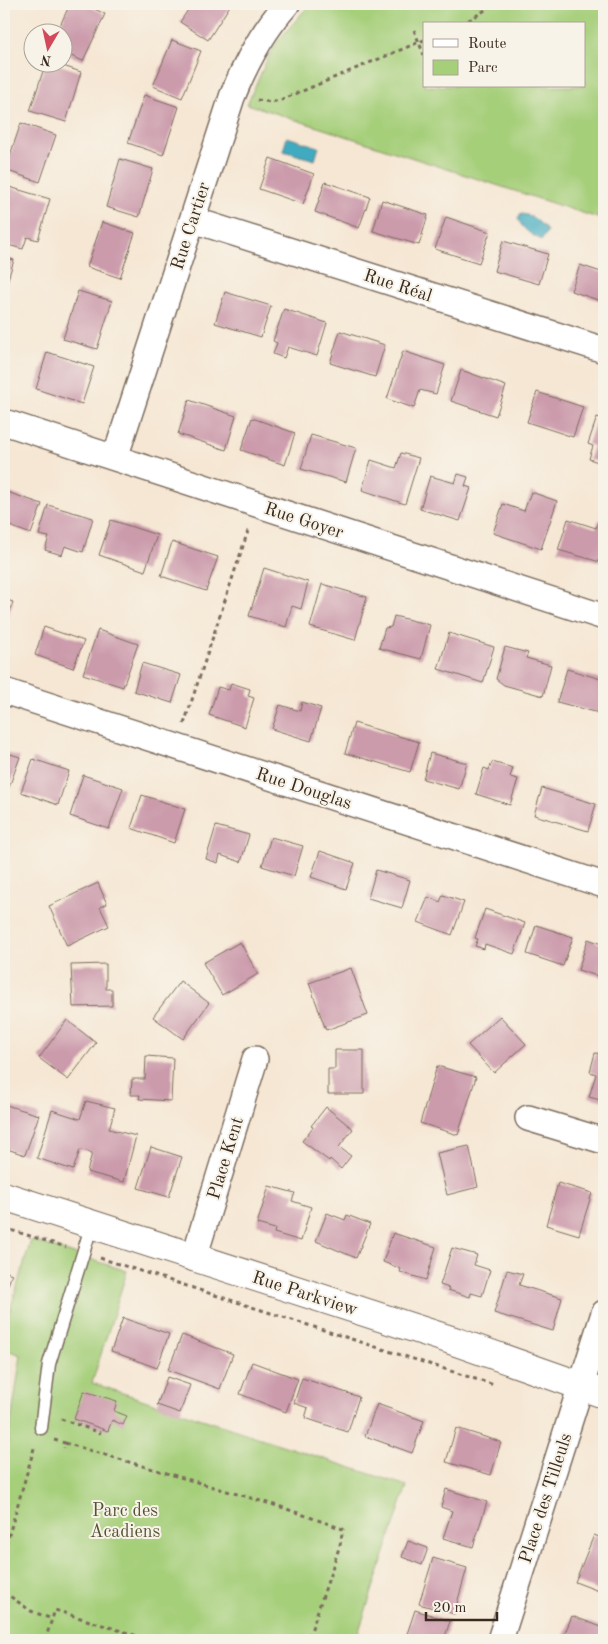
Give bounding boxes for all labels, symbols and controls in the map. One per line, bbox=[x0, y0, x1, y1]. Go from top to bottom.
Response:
north arrow bbox=[22, 22, 72, 72]
legend bbox=[423, 22, 586, 88]
text: Route bbox=[468, 37, 506, 52]
text: N bbox=[39, 52, 53, 68]
text: Parc bbox=[468, 61, 498, 76]
street label: Rue Cartier bbox=[168, 180, 214, 272]
street label: Rue Réal bbox=[361, 266, 434, 305]
street label: Rue Goyer bbox=[262, 500, 346, 542]
street label: Rue Douglas bbox=[254, 765, 354, 813]
street label: Place Kent bbox=[205, 1115, 247, 1202]
street label: Rue Parkview bbox=[250, 1268, 360, 1319]
street label: Place des Tilleuls bbox=[516, 1431, 576, 1566]
park label: Parc des Acadiens bbox=[90, 1502, 160, 1541]
scale bar bbox=[426, 1589, 497, 1621]
text: 20 m bbox=[433, 1601, 467, 1616]

